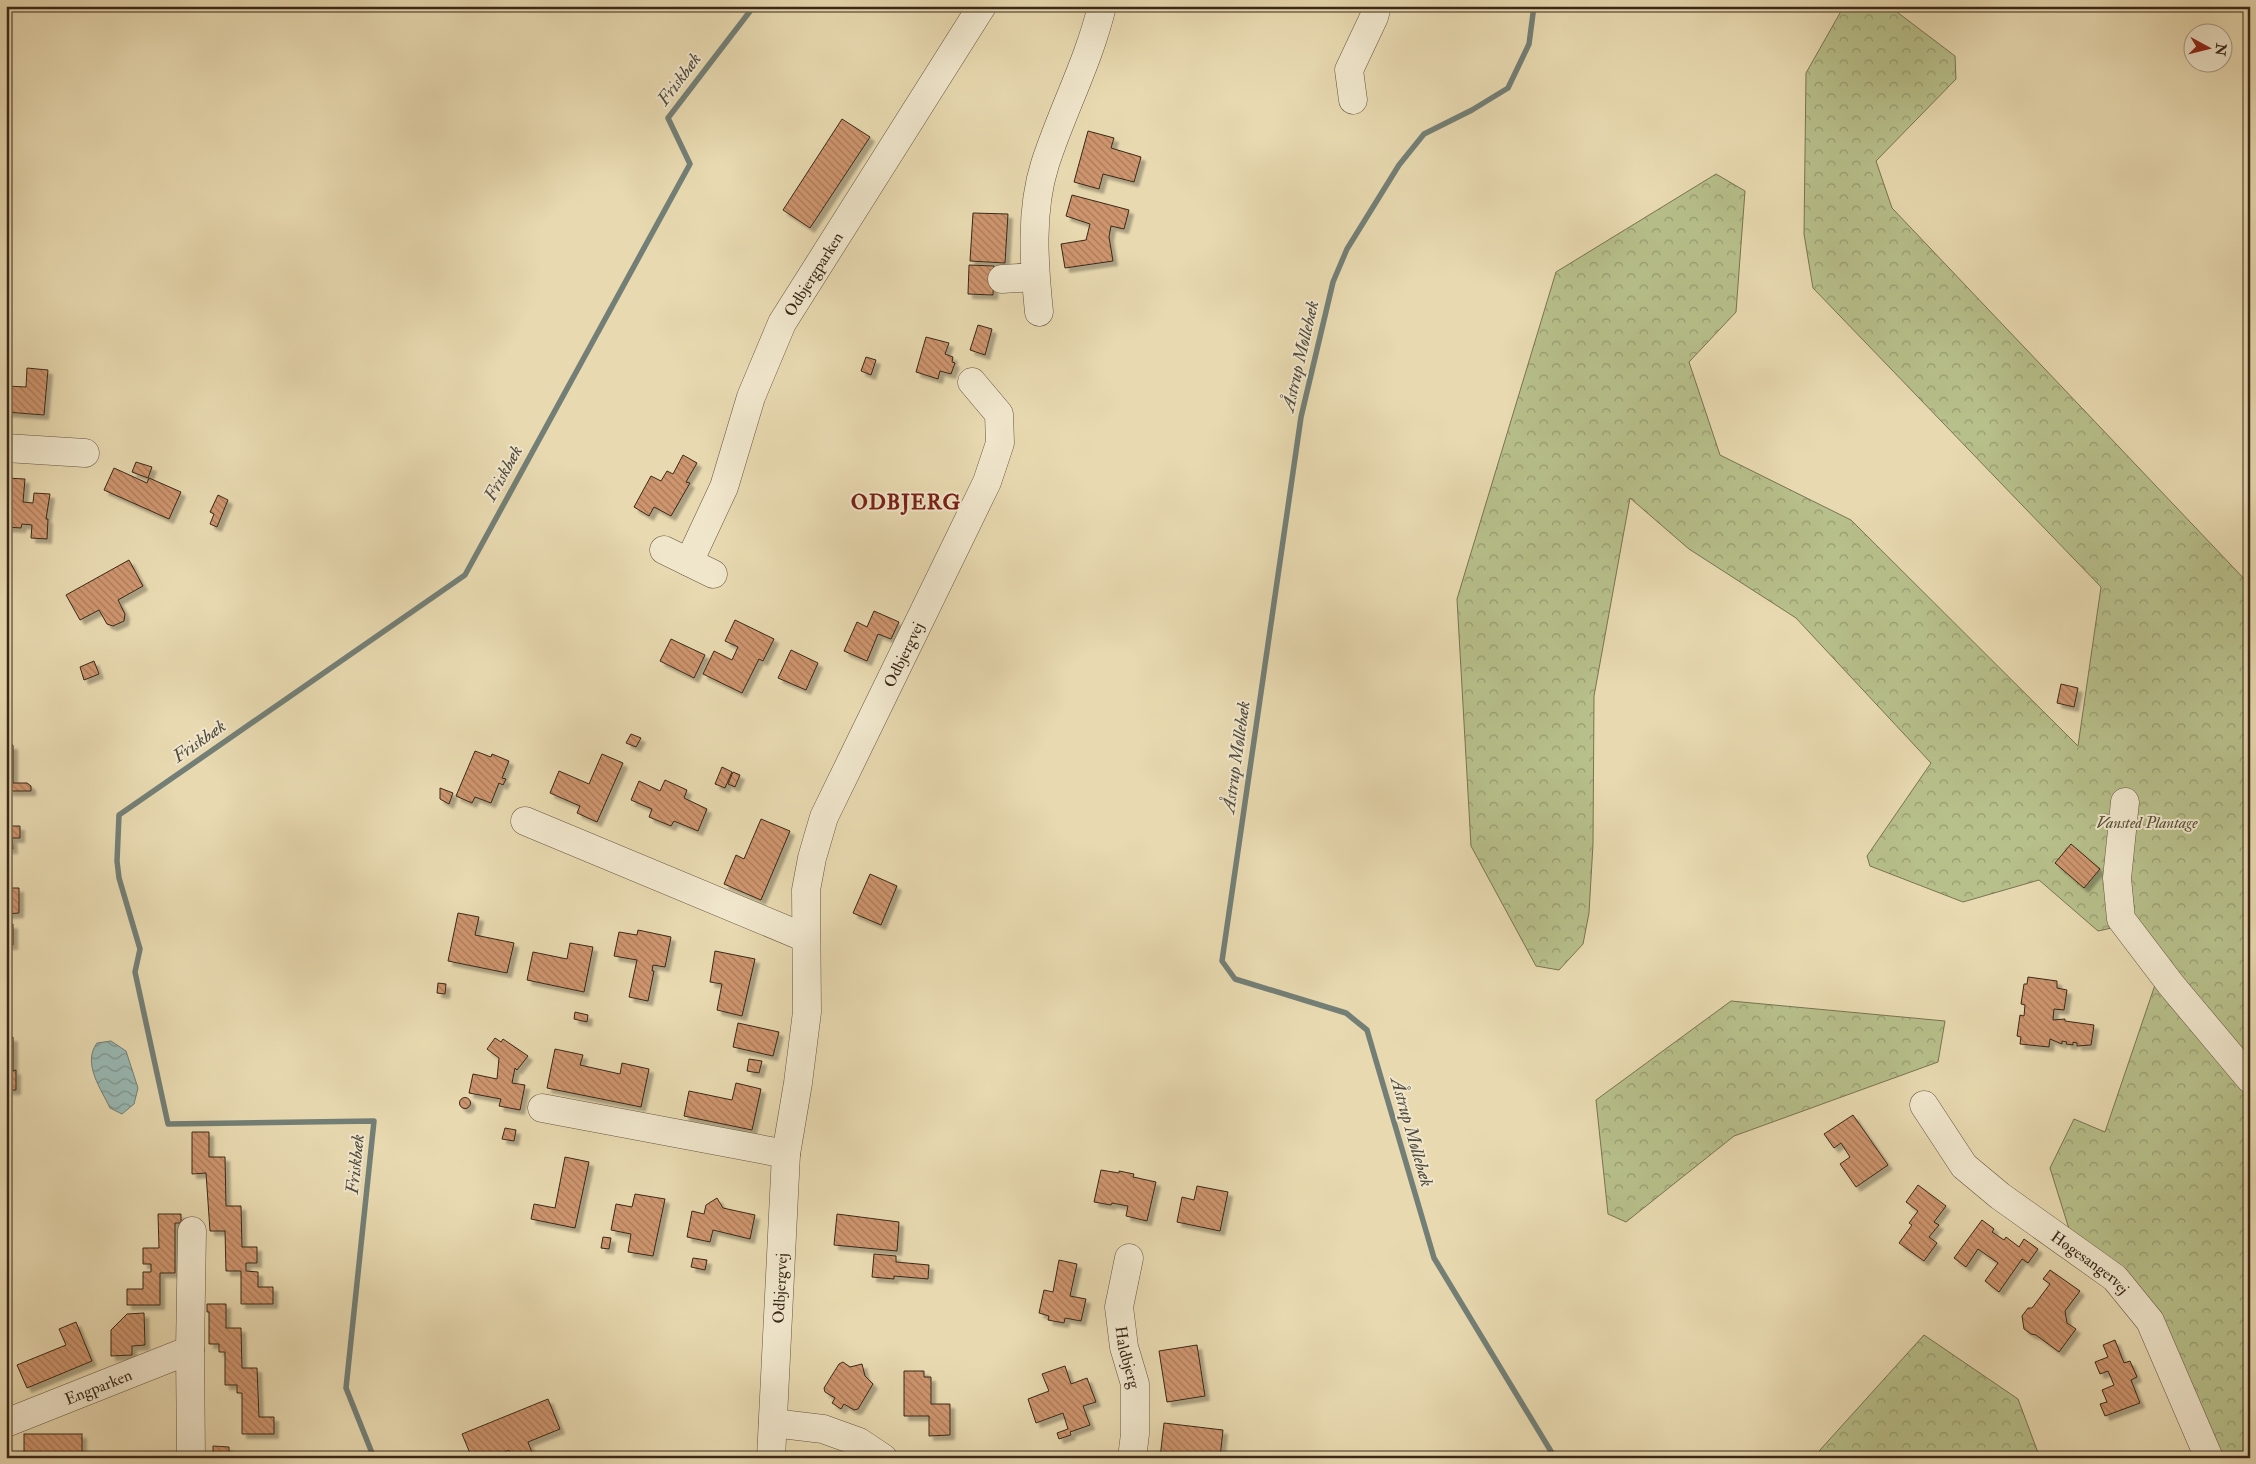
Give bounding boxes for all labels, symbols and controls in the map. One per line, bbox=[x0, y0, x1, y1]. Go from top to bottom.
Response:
north arrow bbox=[2184, 22, 2234, 72]
text: N bbox=[2211, 41, 2230, 57]
water label: Friskbæk bbox=[652, 48, 707, 111]
street label: Odbjergparken bbox=[780, 229, 848, 320]
water label: Åstrup Møllebæk bbox=[1276, 298, 1324, 416]
water label: Friskbæk bbox=[478, 441, 528, 506]
district label: ODBJERG bbox=[851, 489, 961, 516]
street label: Odbjergvej bbox=[880, 619, 928, 691]
water label: Åstrup Møllebæk bbox=[1217, 699, 1256, 817]
water label: Friskbæk bbox=[167, 715, 230, 769]
park label: Vansted Plantage bbox=[2097, 813, 2198, 833]
water label: Åstrup Møllebæk bbox=[1384, 1073, 1438, 1190]
water label: Friskbæk bbox=[341, 1133, 370, 1196]
street label: Høgesangervej bbox=[2047, 1227, 2133, 1299]
street label: Odbjergvej bbox=[769, 1253, 792, 1324]
street label: Haldbjerg bbox=[1110, 1325, 1145, 1392]
street label: Engparken bbox=[62, 1365, 135, 1410]

